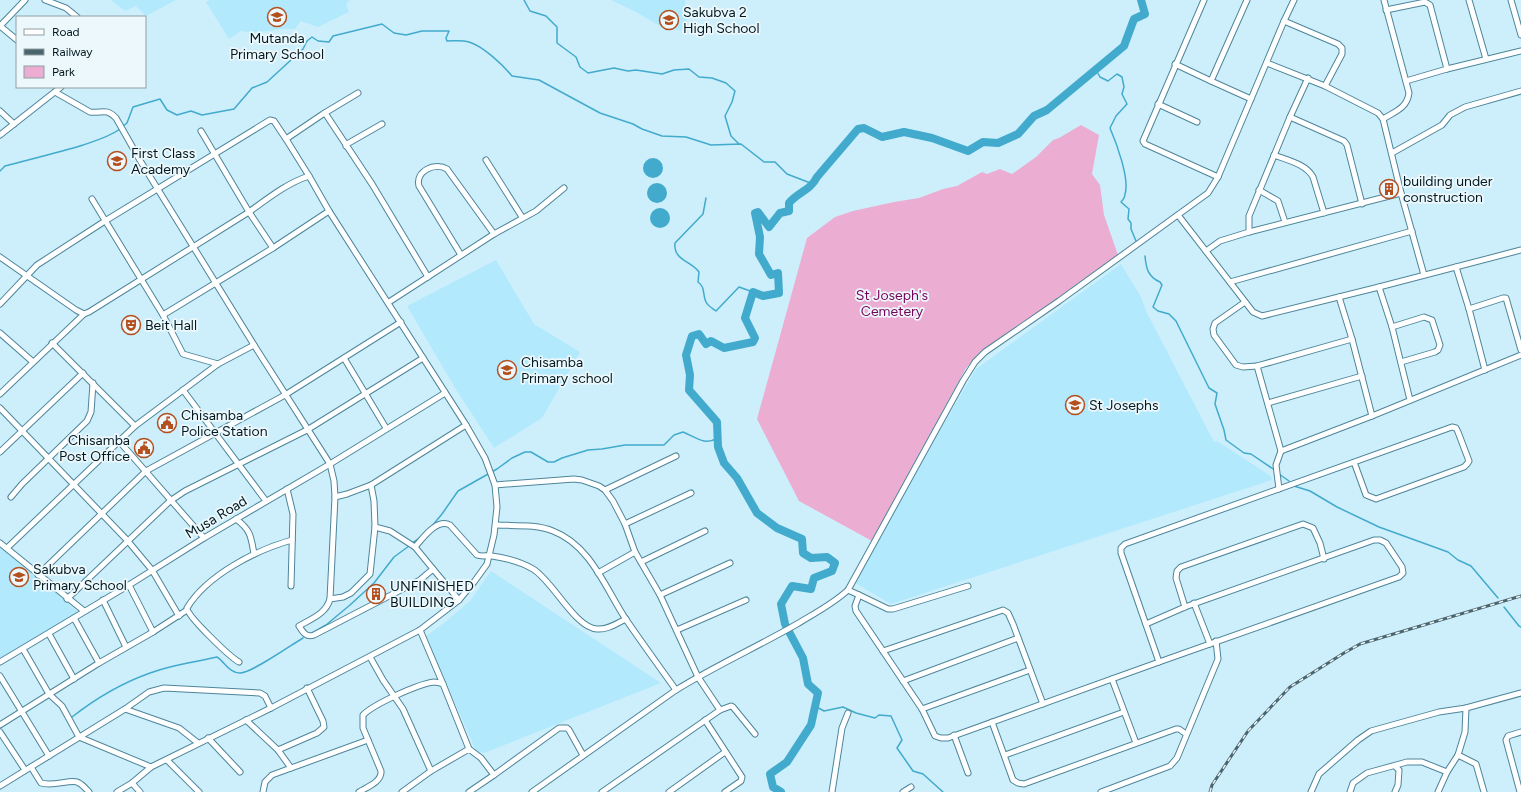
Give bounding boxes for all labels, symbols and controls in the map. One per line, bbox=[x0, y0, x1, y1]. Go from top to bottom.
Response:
place label: Sakubva 2 High School bbox=[683, 4, 760, 37]
school or university icon: Mutanda Primary School bbox=[266, 6, 288, 28]
school or university icon: Sakubva 2 High School bbox=[658, 9, 680, 31]
legend bbox=[16, 16, 146, 88]
text: Road bbox=[52, 25, 80, 39]
place label: Mutanda Primary School bbox=[230, 30, 324, 63]
text: Railway bbox=[52, 45, 93, 59]
text: Park bbox=[52, 65, 75, 79]
place label: First Class Academy bbox=[131, 145, 195, 178]
school or university icon: First Class Academy bbox=[106, 150, 128, 172]
place label: building under construction bbox=[1403, 173, 1493, 206]
building icon: building under construction bbox=[1378, 178, 1400, 200]
park label: St Joseph's Cemetery bbox=[856, 287, 928, 320]
theatre icon: Beit Hall bbox=[120, 314, 142, 336]
place label: Beit Hall bbox=[145, 317, 197, 334]
place label: Chisamba Primary school bbox=[521, 354, 613, 387]
school or university icon: Chisamba Primary school bbox=[496, 359, 518, 381]
school or university icon: St Josephs bbox=[1064, 394, 1086, 416]
place label: St Josephs bbox=[1089, 397, 1158, 414]
place label: Chisamba Police Station bbox=[181, 407, 268, 440]
public building icon: Chisamba Police Station bbox=[156, 412, 178, 434]
place label: Chisamba Post Office bbox=[59, 432, 130, 465]
public building icon: Chisamba Post Office bbox=[133, 437, 155, 459]
street label: Musa Road bbox=[182, 492, 250, 542]
place label: Sakubva Primary School bbox=[33, 561, 127, 594]
school or university icon: Sakubva Primary School bbox=[8, 566, 30, 588]
place label: UNFINISHED BUILDING bbox=[390, 578, 474, 611]
building icon: UNFINISHED BUILDING bbox=[365, 583, 387, 605]

